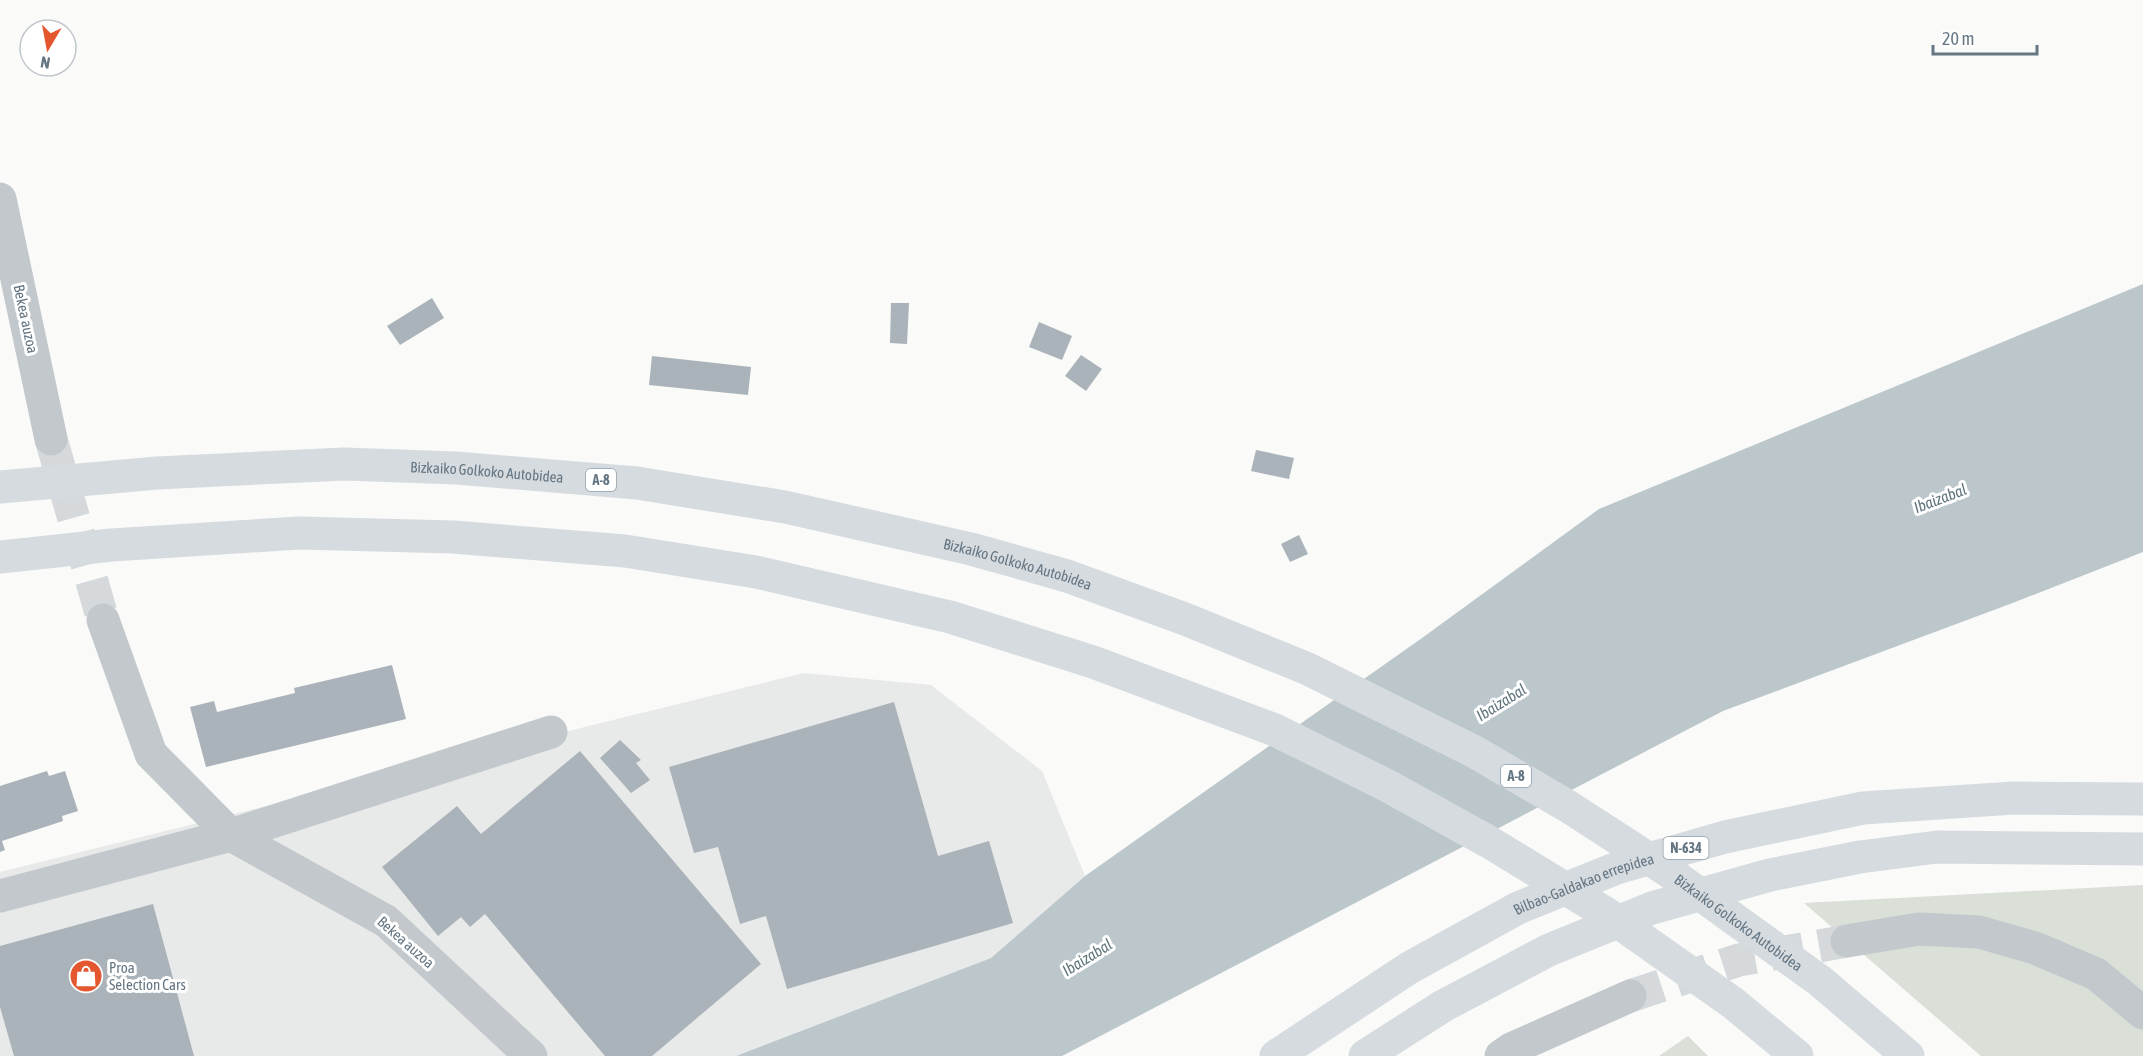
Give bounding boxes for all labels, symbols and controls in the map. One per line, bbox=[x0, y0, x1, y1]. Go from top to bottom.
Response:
north arrow bbox=[18, 18, 78, 78]
scale bar bbox=[1933, 18, 2036, 56]
text: 20 m bbox=[1942, 28, 1974, 49]
text: N bbox=[39, 53, 52, 72]
street label: Bekea auzoa bbox=[10, 283, 42, 355]
street label: Bizkaiko Golkoko Autobidea bbox=[410, 458, 564, 485]
road number: A-8 bbox=[586, 469, 616, 491]
water label: Ibaizabal bbox=[1911, 480, 1969, 516]
street label: Bizkaiko Golkoko Autobidea bbox=[942, 535, 1094, 593]
water label: Ibaizabal bbox=[1473, 680, 1529, 724]
road number: A-8 bbox=[1501, 765, 1531, 787]
road number: N-634 bbox=[1664, 837, 1708, 859]
street label: Bilbao-Galdakao errepidea bbox=[1510, 849, 1656, 918]
street label: Bizkaiko Golkoko Autobidea bbox=[1672, 870, 1806, 974]
street label: Bekea auzoa bbox=[374, 913, 438, 971]
water label: Ibaizabal bbox=[1059, 935, 1115, 979]
shop icon: Proa Selection Cars bbox=[68, 958, 104, 994]
place label: Proa Selection Cars bbox=[109, 959, 186, 993]

